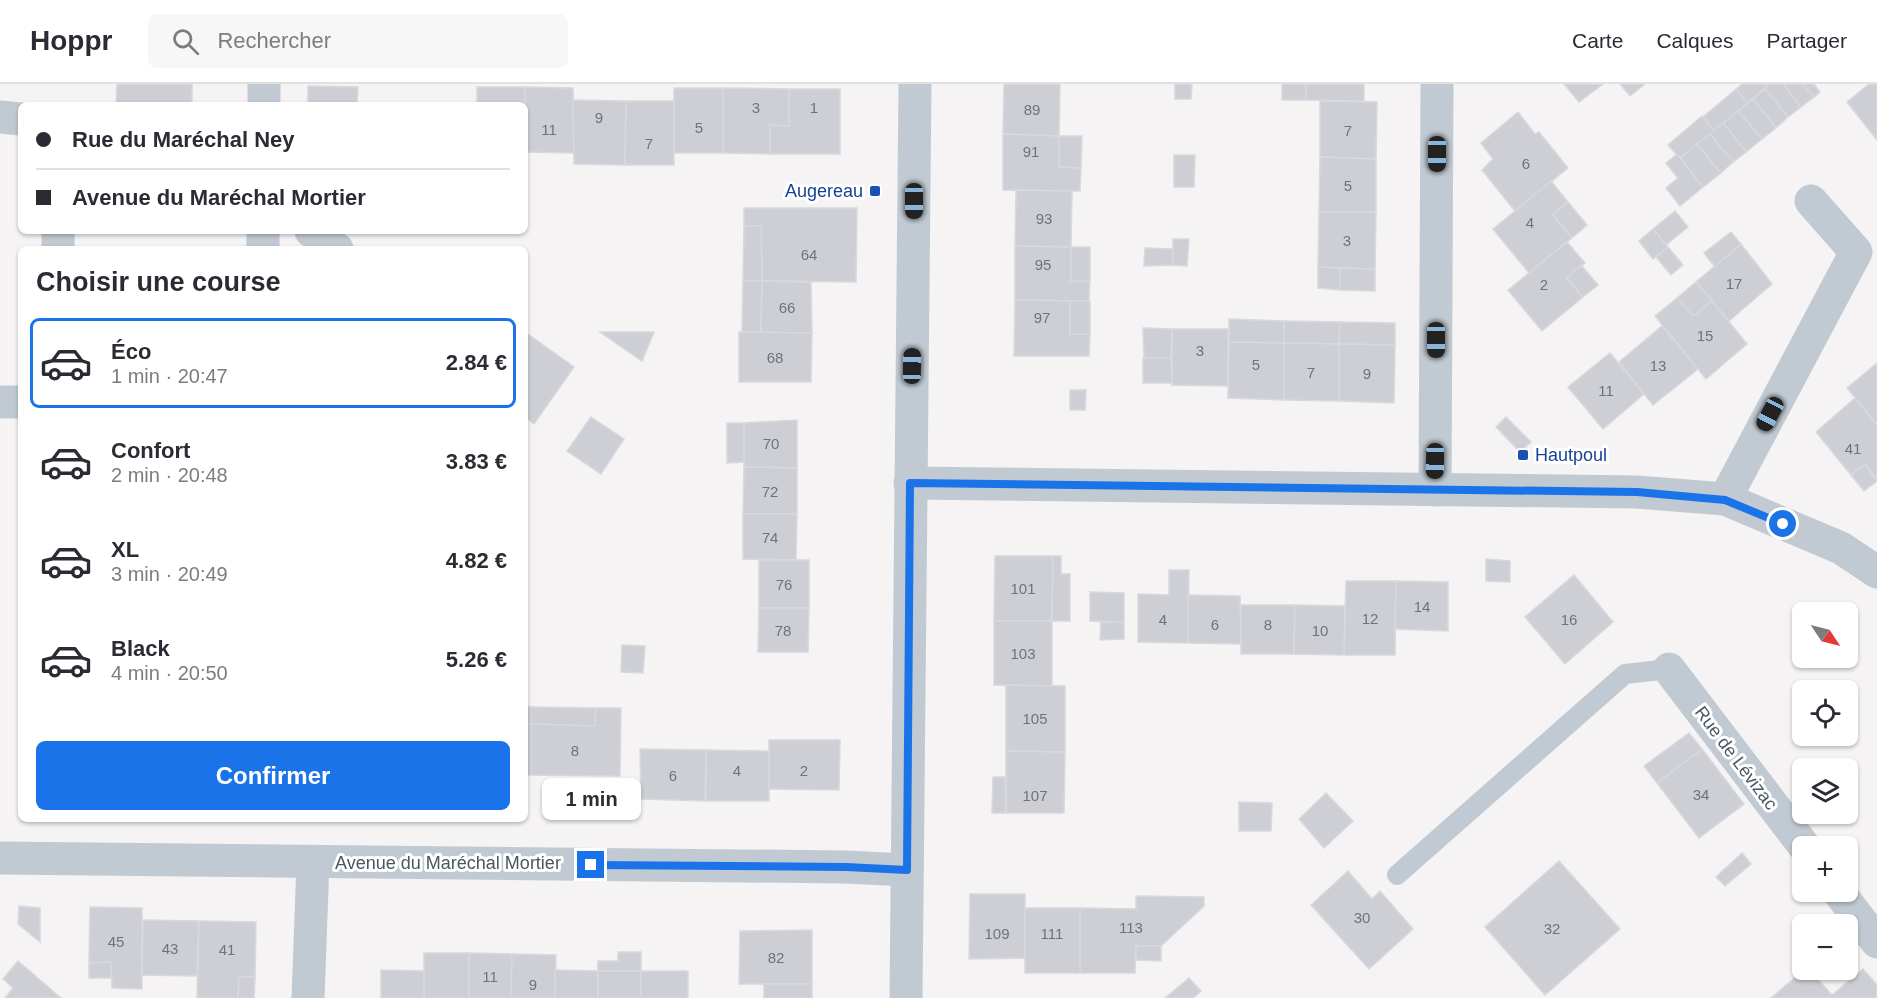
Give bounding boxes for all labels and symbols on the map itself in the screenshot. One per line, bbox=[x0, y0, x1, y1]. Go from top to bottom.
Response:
house number: 3 bbox=[752, 99, 760, 116]
house number: 1 bbox=[810, 99, 818, 116]
house number: 89 bbox=[1024, 101, 1040, 118]
house number: 9 bbox=[595, 109, 603, 126]
house number: 5 bbox=[695, 119, 703, 136]
house number: 11 bbox=[541, 121, 557, 138]
house number: 7 bbox=[1344, 122, 1352, 139]
house number: 7 bbox=[645, 135, 653, 152]
car bbox=[1428, 136, 1446, 172]
house number: 91 bbox=[1023, 143, 1039, 160]
house number: 6 bbox=[1522, 155, 1530, 172]
house number: 5 bbox=[1344, 177, 1352, 194]
place label: Augereau bbox=[785, 181, 863, 201]
car bbox=[905, 183, 923, 219]
marker: Augereau bbox=[868, 184, 882, 198]
house number: 93 bbox=[1036, 210, 1052, 227]
house number: 4 bbox=[1526, 214, 1534, 231]
house number: 3 bbox=[1343, 232, 1351, 249]
house number: 64 bbox=[801, 246, 817, 263]
house number: 95 bbox=[1035, 256, 1051, 273]
house number: 17 bbox=[1726, 275, 1742, 292]
house number: 2 bbox=[1540, 276, 1548, 293]
house number: 66 bbox=[779, 299, 795, 316]
house number: 97 bbox=[1034, 309, 1050, 326]
car bbox=[1427, 322, 1445, 358]
house number: 15 bbox=[1697, 327, 1713, 344]
house number: 3 bbox=[1196, 342, 1204, 359]
car bbox=[903, 348, 921, 384]
house number: 68 bbox=[767, 349, 783, 366]
house number: 5 bbox=[1252, 356, 1260, 373]
house number: 13 bbox=[1650, 357, 1666, 374]
house number: 7 bbox=[1307, 364, 1315, 381]
house number: 9 bbox=[1363, 365, 1371, 382]
house number: 11 bbox=[1598, 382, 1614, 399]
car bbox=[1754, 394, 1786, 434]
house number: 70 bbox=[763, 435, 779, 452]
house number: 41 bbox=[1845, 440, 1861, 457]
car bbox=[1426, 443, 1444, 479]
place label: Hautpoul bbox=[1535, 445, 1607, 465]
marker: Hautpoul bbox=[1516, 448, 1530, 462]
house number: 72 bbox=[762, 483, 778, 500]
route start bbox=[1769, 510, 1796, 537]
house number: 74 bbox=[762, 529, 778, 546]
house number: 76 bbox=[776, 576, 792, 593]
house number: 101 bbox=[1010, 580, 1036, 597]
house number: 14 bbox=[1414, 598, 1430, 615]
north arrow bbox=[1792, 602, 1858, 668]
house number: 12 bbox=[1362, 610, 1378, 627]
house number: 4 bbox=[1159, 611, 1167, 628]
house number: 16 bbox=[1561, 611, 1577, 628]
house number: 6 bbox=[1211, 616, 1219, 633]
house number: 8 bbox=[1264, 616, 1272, 633]
house number: 78 bbox=[775, 622, 791, 639]
house number: 10 bbox=[1312, 622, 1328, 639]
house number: 103 bbox=[1010, 645, 1036, 662]
street label: Rue de Lévizac bbox=[1691, 702, 1781, 814]
house number: 105 bbox=[1022, 710, 1048, 727]
house number: 8 bbox=[571, 742, 579, 759]
house number: 4 bbox=[733, 762, 741, 779]
house number: 2 bbox=[800, 762, 808, 779]
house number: 6 bbox=[669, 767, 677, 784]
callout: 1 min bbox=[542, 778, 640, 820]
house number: 34 bbox=[1693, 786, 1709, 803]
house number: 107 bbox=[1022, 787, 1048, 804]
route end bbox=[577, 851, 604, 878]
street label: Avenue du Maréchal Mortier bbox=[335, 853, 561, 873]
house number: 30 bbox=[1354, 909, 1370, 926]
house number: 113 bbox=[1119, 919, 1143, 936]
house number: 32 bbox=[1544, 920, 1560, 937]
house number: 109 bbox=[984, 925, 1010, 942]
house number: 111 bbox=[1041, 925, 1063, 942]
house number: 45 bbox=[108, 933, 124, 950]
house number: 43 bbox=[162, 940, 178, 957]
house number: 41 bbox=[219, 941, 235, 958]
house number: 82 bbox=[768, 949, 784, 966]
house number: 11 bbox=[482, 968, 498, 985]
house number: 9 bbox=[529, 976, 537, 993]

